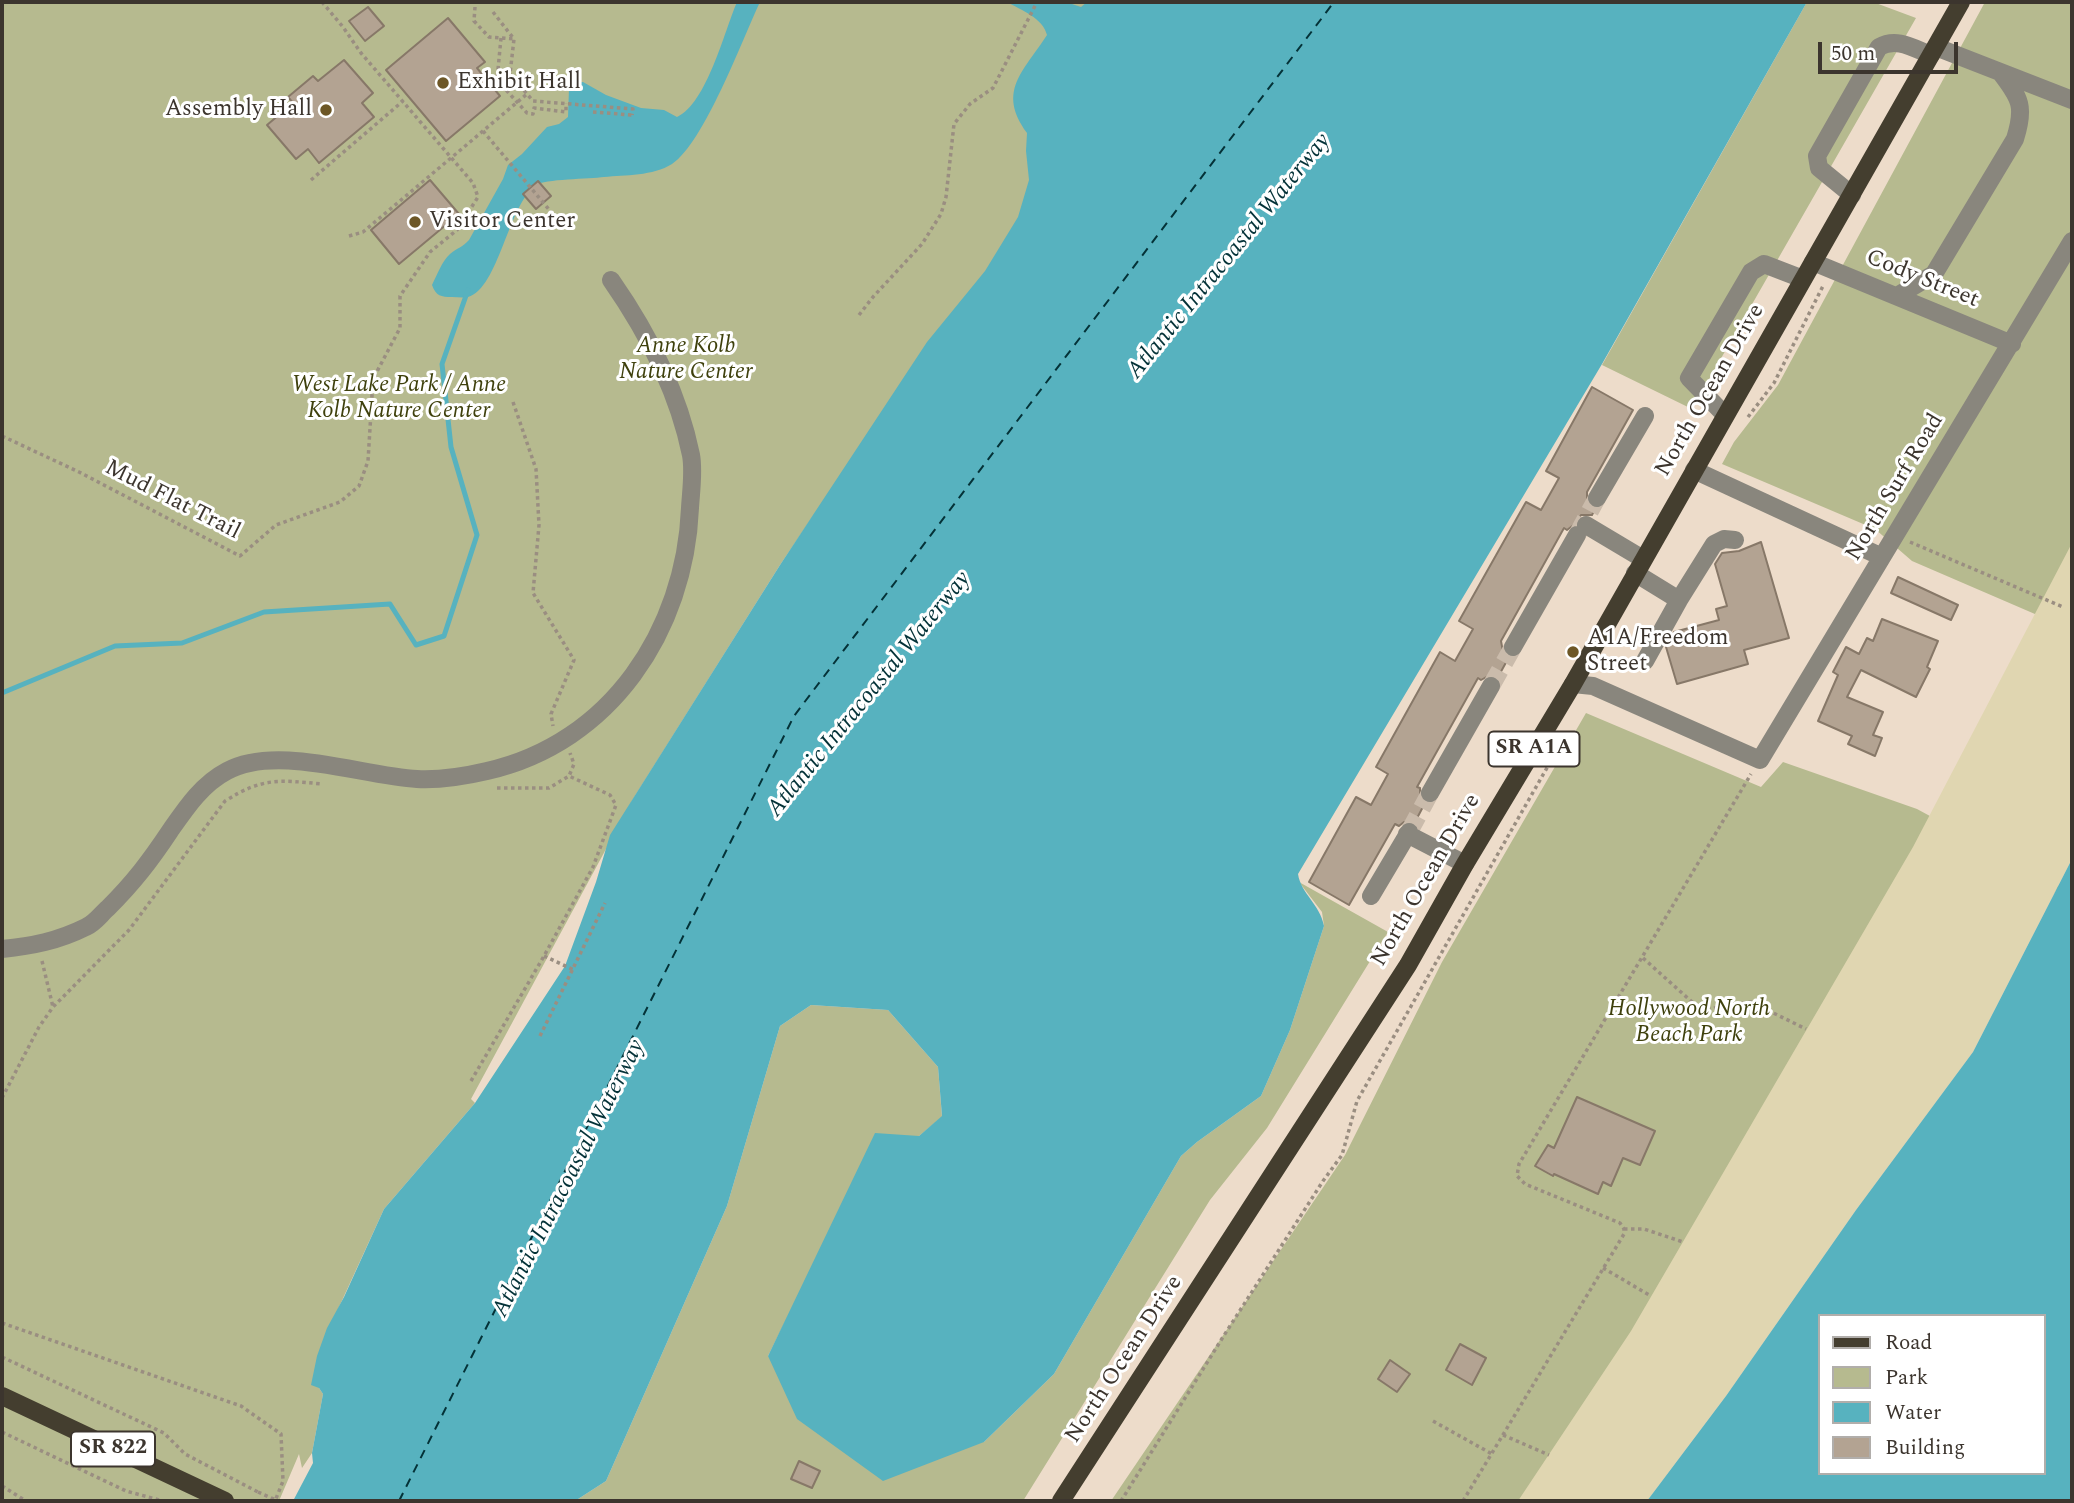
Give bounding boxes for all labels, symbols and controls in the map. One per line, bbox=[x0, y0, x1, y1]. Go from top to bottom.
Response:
scale bar bbox=[1822, 28, 1962, 72]
text: 50 m bbox=[1831, 38, 1875, 70]
place label: Exhibit Hall bbox=[457, 69, 581, 97]
marker: Exhibit Hall bbox=[435, 75, 451, 91]
place label: Assembly Hall bbox=[165, 96, 312, 124]
marker: Assembly Hall bbox=[318, 102, 334, 118]
water label: Atlantic Intracoastal Waterway bbox=[1122, 128, 1338, 386]
place label: Visitor Center bbox=[429, 208, 575, 236]
marker: Visitor Center bbox=[407, 214, 423, 230]
street label: Cody Street bbox=[1862, 245, 1982, 315]
street label: North Ocean Drive bbox=[1650, 300, 1772, 482]
park label: Anne Kolb Nature Center bbox=[619, 333, 753, 387]
park label: West Lake Park / Anne Kolb Nature Center bbox=[292, 372, 506, 426]
street label: North Surf Road bbox=[1841, 409, 1951, 567]
street label: Mud Flat Trail bbox=[100, 455, 244, 547]
water label: Atlantic Intracoastal Waterway bbox=[762, 566, 978, 824]
place label: A1A/Freedom Street bbox=[1587, 625, 1729, 679]
marker: A1A/Freedom Street bbox=[1565, 644, 1581, 660]
road number: SR A1A bbox=[1488, 732, 1580, 766]
street label: North Ocean Drive bbox=[1366, 790, 1488, 972]
park label: Hollywood North Beach Park bbox=[1608, 996, 1770, 1050]
water label: Atlantic Intracoastal Waterway bbox=[487, 1036, 653, 1322]
street label: North Ocean Drive bbox=[1060, 1271, 1190, 1449]
legend bbox=[1818, 1314, 2046, 1475]
text: Road bbox=[1885, 1327, 1932, 1359]
text: Park bbox=[1885, 1362, 1928, 1394]
text: Water bbox=[1885, 1397, 1941, 1429]
road number: SR 822 bbox=[71, 1432, 155, 1466]
text: Building bbox=[1885, 1432, 1965, 1464]

